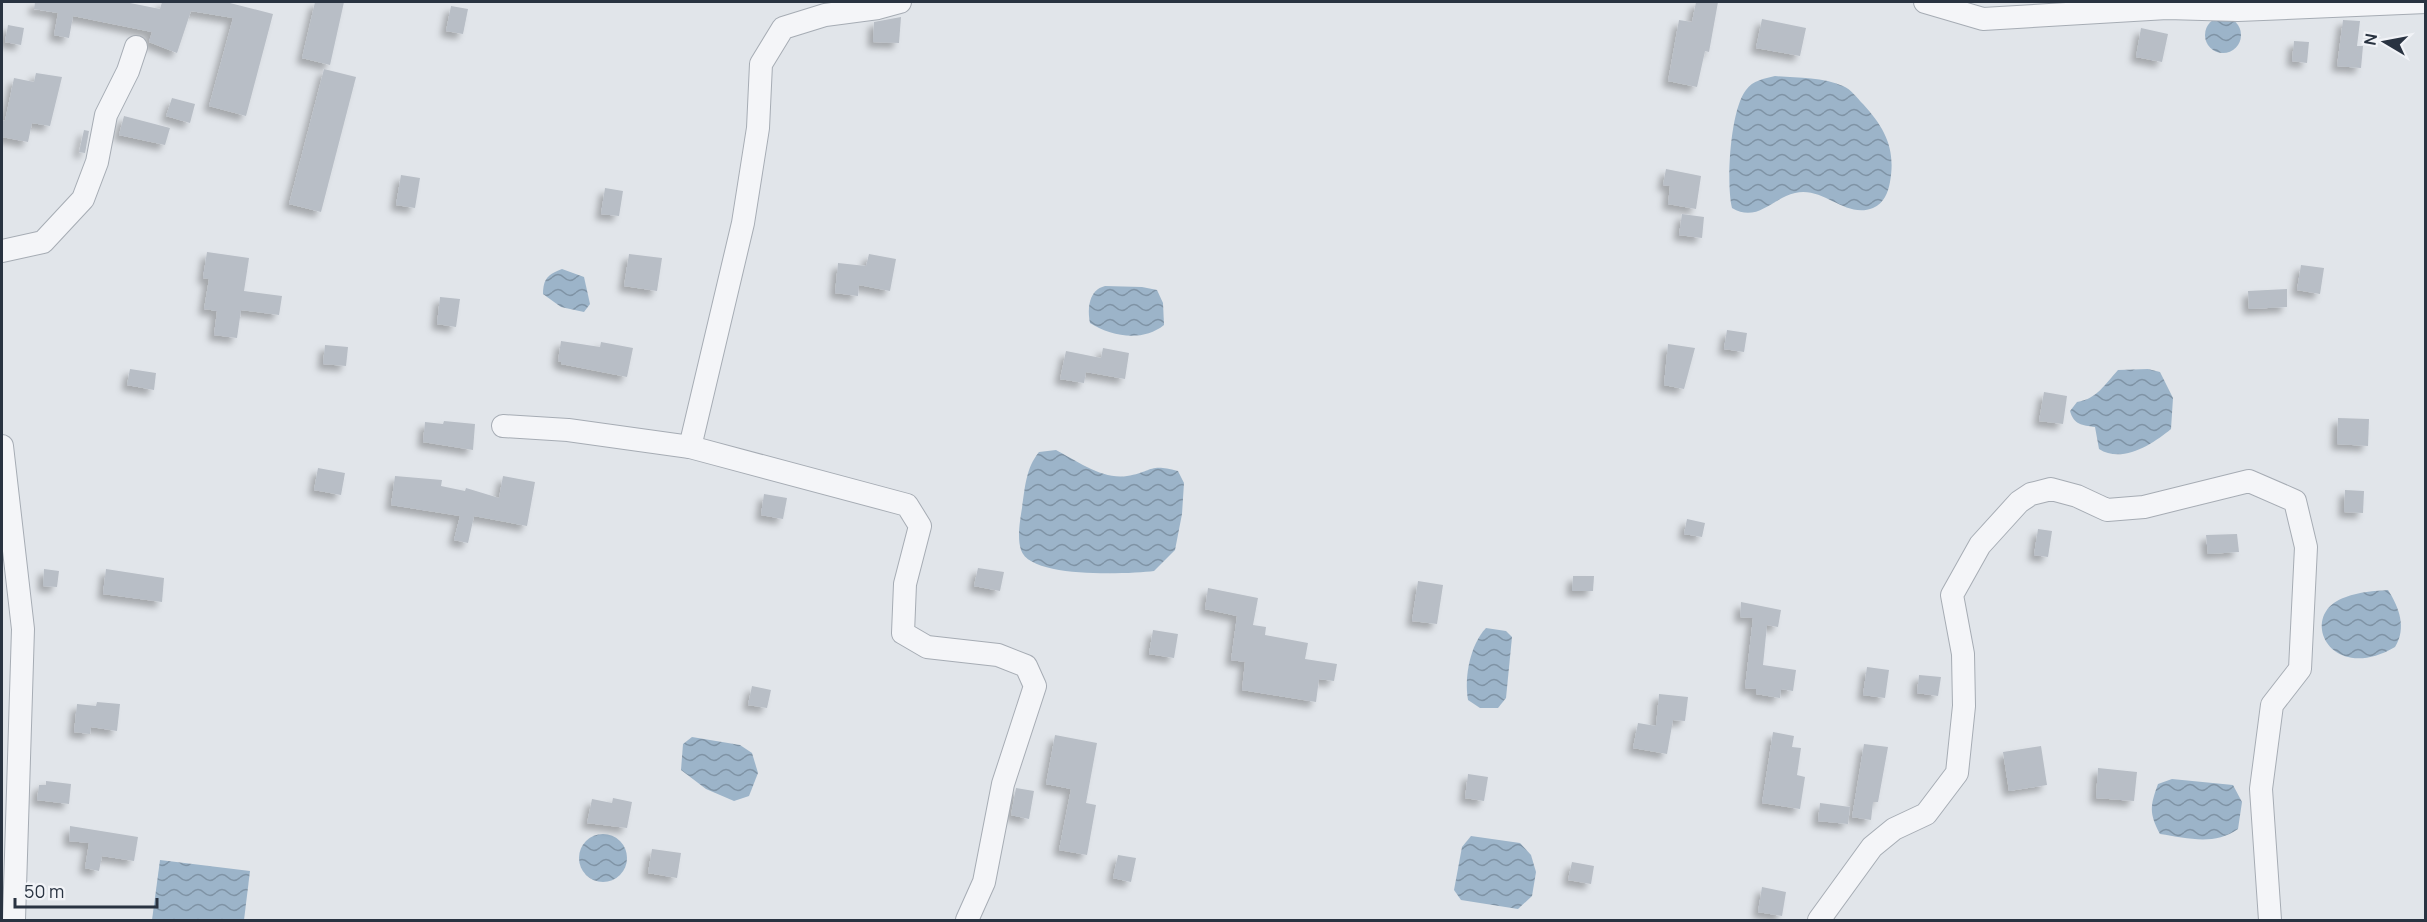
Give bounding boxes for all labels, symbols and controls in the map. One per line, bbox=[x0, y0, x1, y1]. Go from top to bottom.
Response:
north arrow bbox=[2355, 12, 2415, 72]
text: N bbox=[2358, 32, 2382, 47]
scale bar bbox=[15, 871, 158, 909]
text: 50 m bbox=[24, 879, 64, 903]

